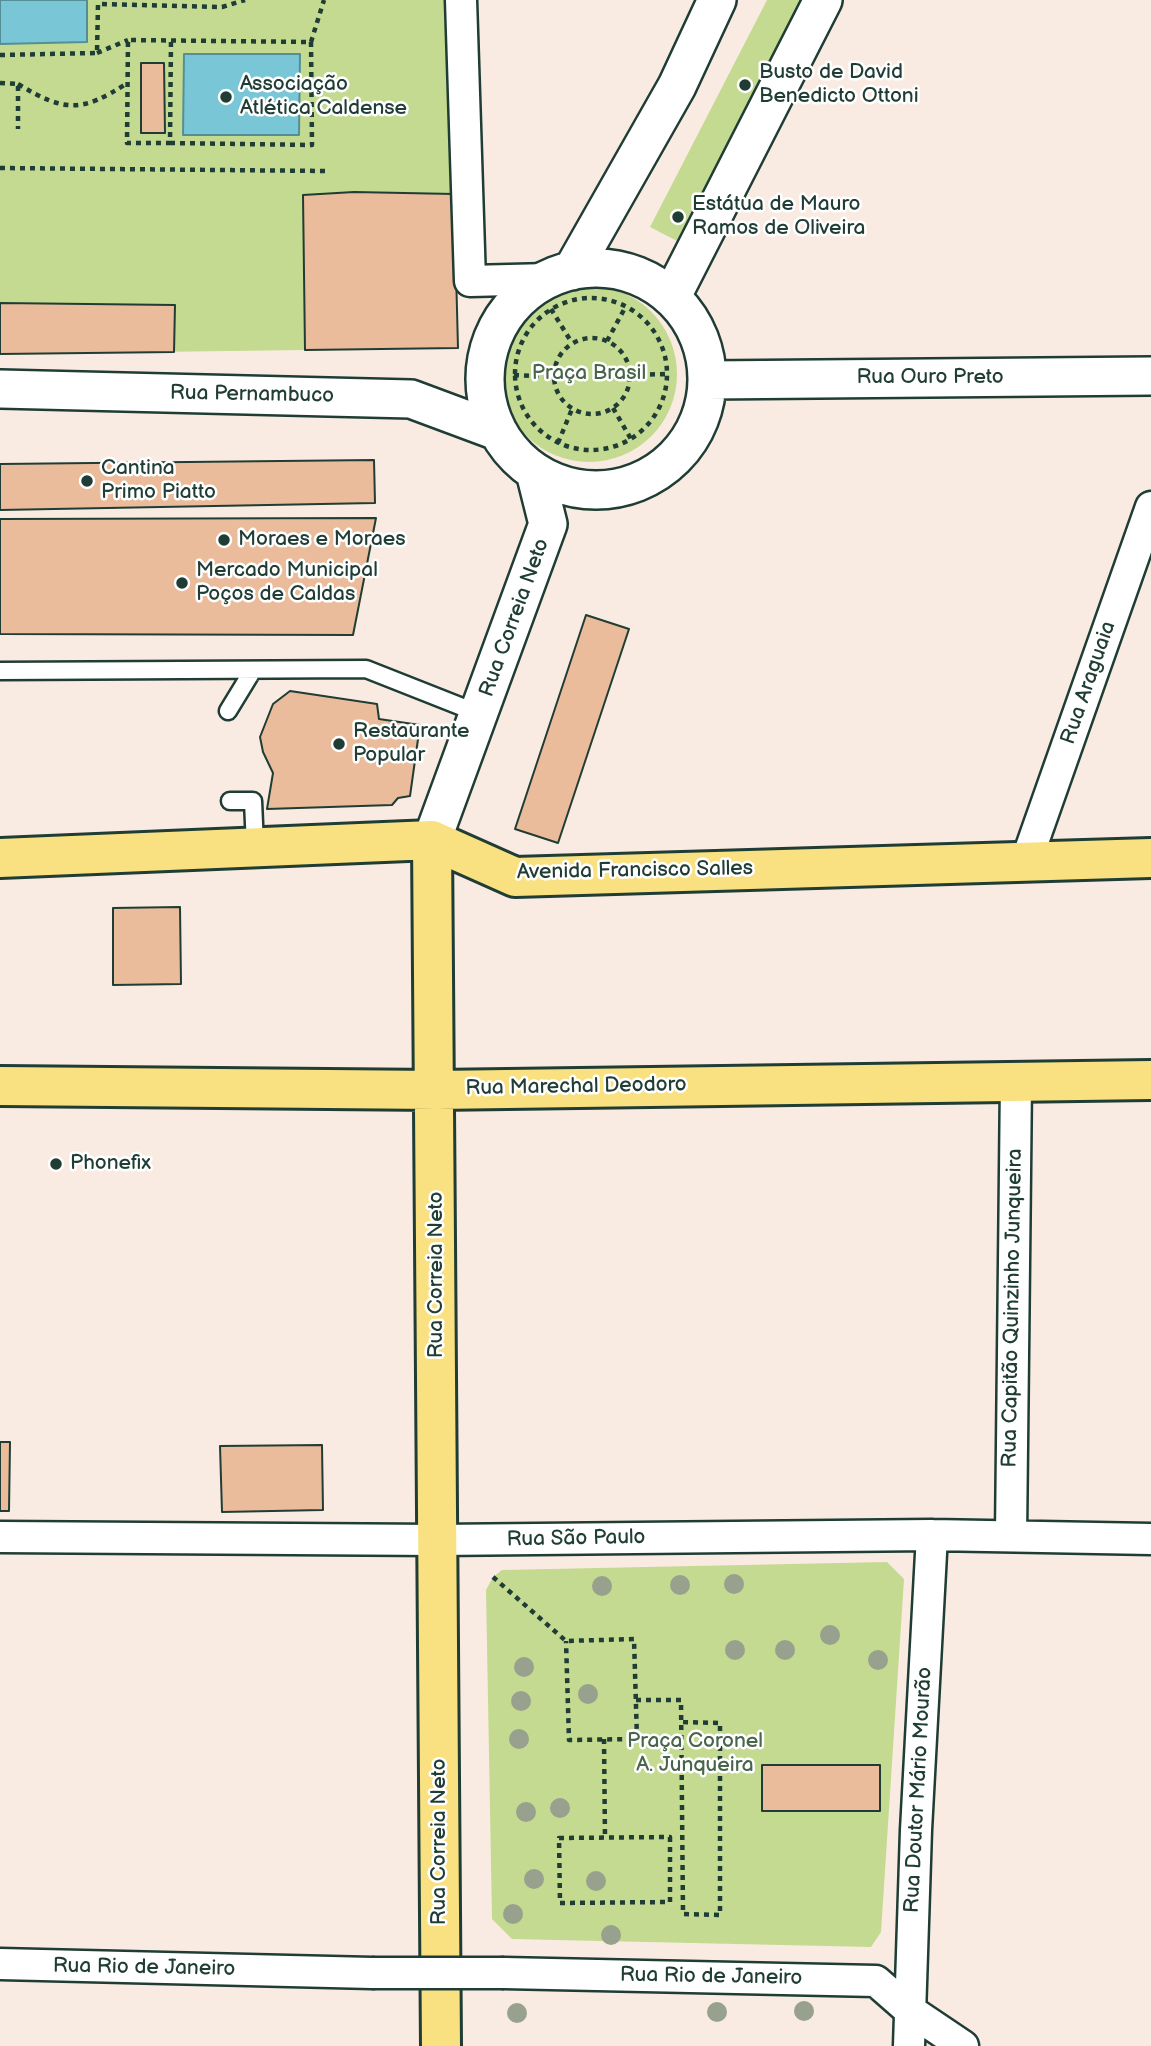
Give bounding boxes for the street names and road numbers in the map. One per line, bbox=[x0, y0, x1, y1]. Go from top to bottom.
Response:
street label: Rua Ouro Preto bbox=[856, 365, 1004, 391]
street label: Rua Pernambuco bbox=[170, 381, 334, 409]
street label: Rua Correia Neto bbox=[475, 535, 555, 701]
street label: Rua Araguaia bbox=[1056, 618, 1122, 748]
street label: Avenida Francisco Salles bbox=[517, 856, 753, 886]
street label: Rua Marechal Deodoro bbox=[465, 1072, 687, 1102]
street label: Rua Capitão Quinzinho Junqueira bbox=[998, 1148, 1028, 1468]
street label: Rua Correia Neto bbox=[424, 1192, 450, 1358]
street label: Rua São Paulo bbox=[506, 1525, 646, 1553]
street label: Rua Doutor Mário Mourão bbox=[900, 1666, 938, 1914]
street label: Rua Correia Neto bbox=[427, 1759, 453, 1925]
street label: Rua Rio de Janeiro bbox=[53, 1954, 235, 1982]
street label: Rua Rio de Janeiro bbox=[620, 1963, 802, 1991]

